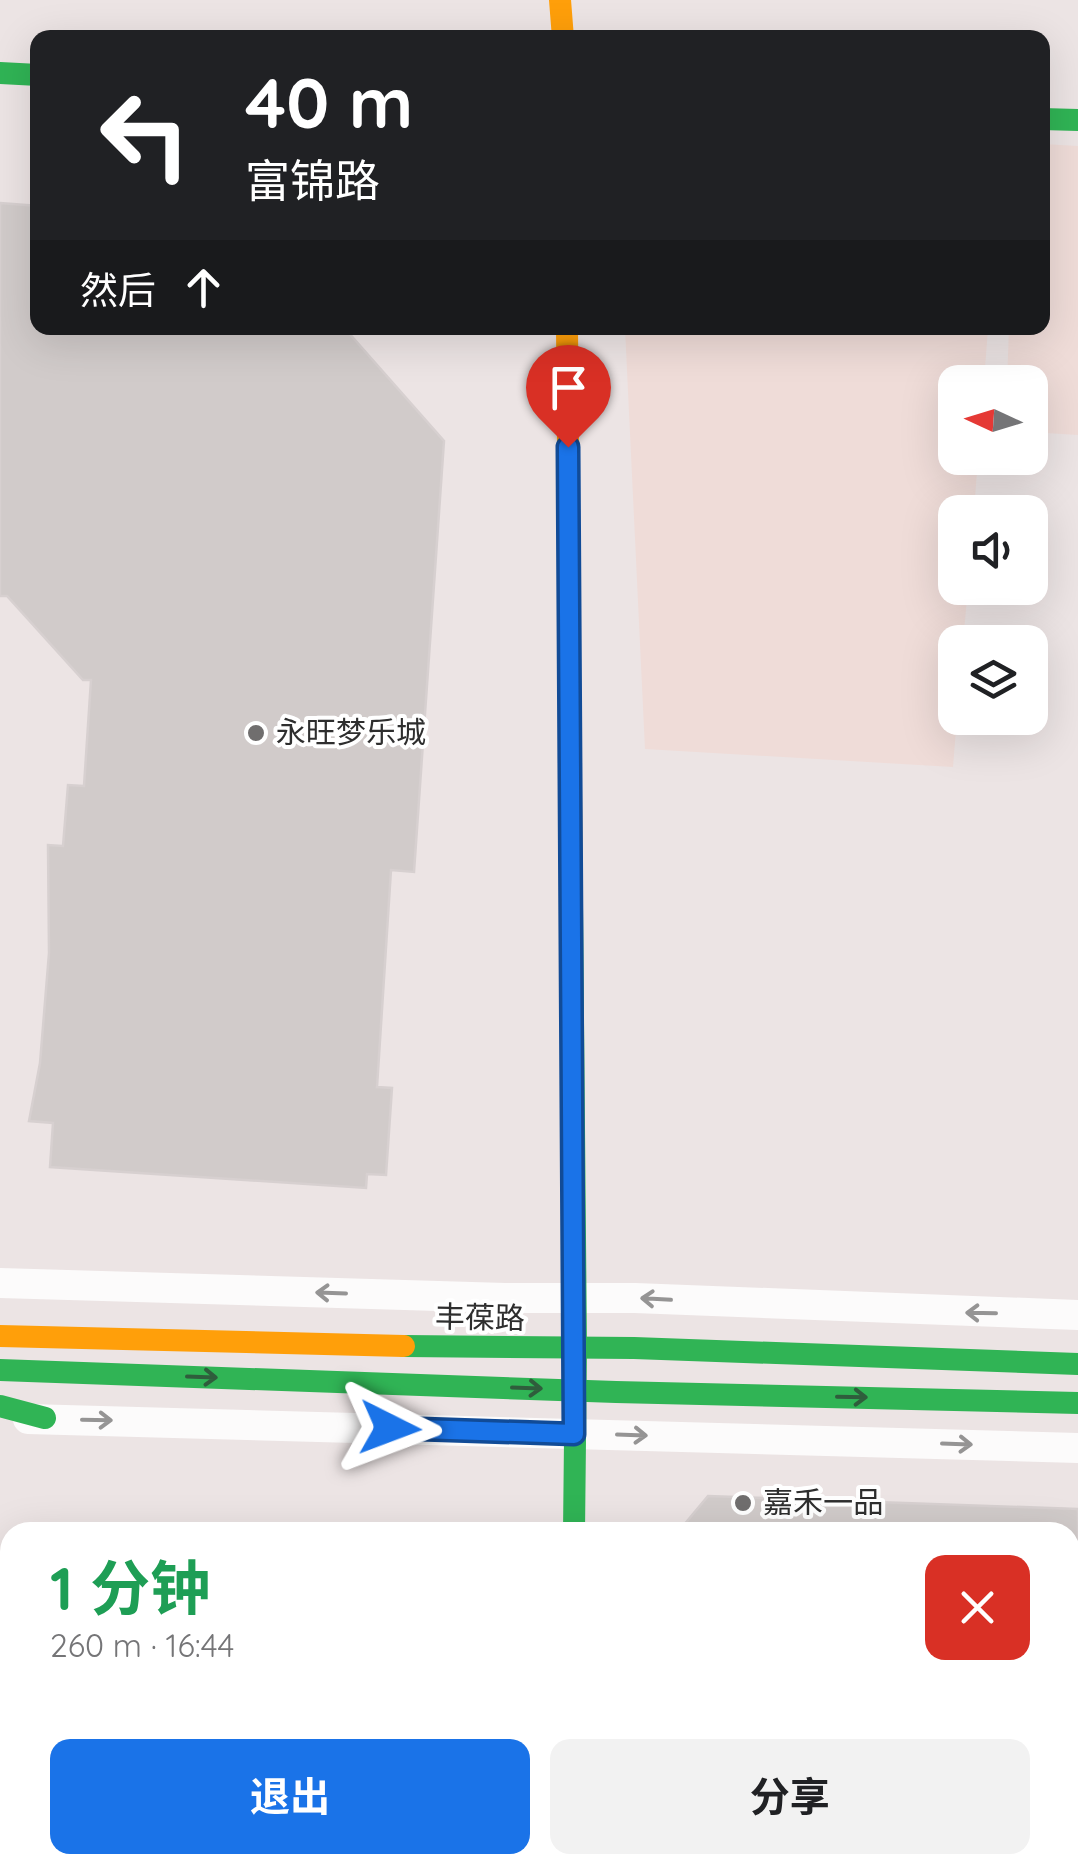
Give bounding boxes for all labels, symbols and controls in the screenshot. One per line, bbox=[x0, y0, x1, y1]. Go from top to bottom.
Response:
text: 40 m bbox=[245, 58, 413, 146]
icon: left bbox=[80, 70, 210, 200]
text: 富锦路 bbox=[245, 152, 380, 208]
icon: ahead bbox=[176, 260, 231, 315]
text: 然后 bbox=[80, 266, 156, 314]
pin bbox=[526, 345, 611, 448]
icon: arrive bbox=[541, 360, 596, 415]
north arrow bbox=[938, 365, 1048, 475]
map controls bbox=[938, 365, 1048, 735]
button: sound bbox=[938, 495, 1048, 605]
button: layers bbox=[938, 625, 1048, 735]
place label: 永旺梦乐城 bbox=[276, 713, 426, 751]
marker: 永旺梦乐城 bbox=[245, 722, 267, 744]
one-way arrow bbox=[315, 1283, 347, 1302]
one-way arrow bbox=[640, 1289, 672, 1308]
street label: 丰葆路 bbox=[435, 1297, 525, 1337]
one-way arrow bbox=[965, 1303, 997, 1322]
one-way arrow bbox=[186, 1367, 218, 1386]
position arrow bbox=[338, 1376, 442, 1480]
one-way arrow bbox=[511, 1378, 543, 1397]
one-way arrow bbox=[836, 1388, 868, 1407]
one-way arrow bbox=[81, 1410, 113, 1429]
one-way arrow bbox=[616, 1425, 648, 1444]
one-way arrow bbox=[941, 1435, 973, 1454]
place label: 嘉禾一品 bbox=[763, 1483, 883, 1521]
marker: 嘉禾一品 bbox=[732, 1492, 754, 1514]
text: 1 分钟 bbox=[50, 1550, 210, 1625]
button: close bbox=[925, 1555, 1030, 1660]
text: 260 m · 16:44 bbox=[50, 1625, 234, 1665]
button: 退出 bbox=[50, 1739, 530, 1854]
button: 分享 bbox=[550, 1739, 1030, 1854]

